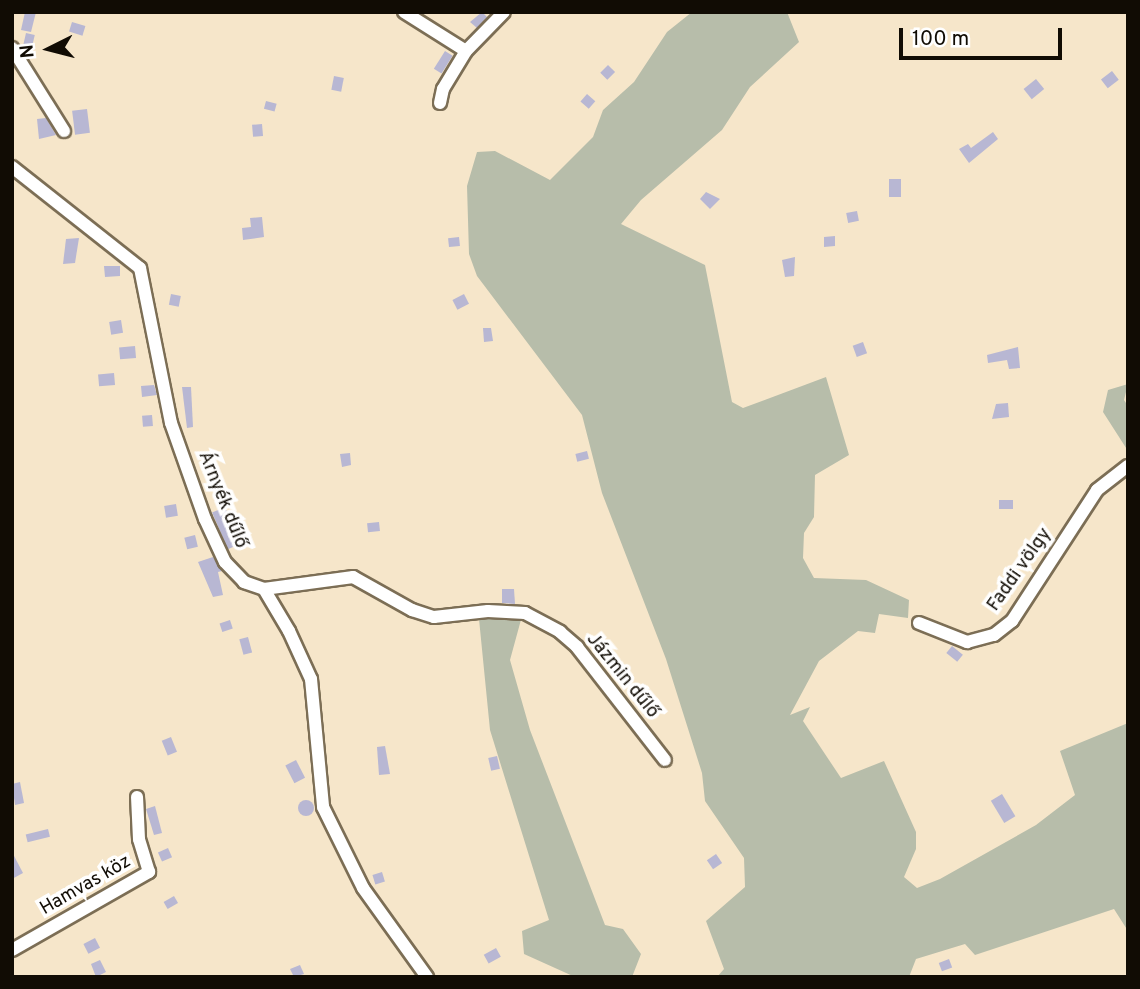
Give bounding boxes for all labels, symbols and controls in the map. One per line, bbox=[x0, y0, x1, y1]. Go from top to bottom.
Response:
north arrow bbox=[14, 14, 84, 84]
scale bar bbox=[902, 14, 1065, 58]
text: 100 m bbox=[912, 26, 969, 53]
text: N bbox=[15, 43, 41, 59]
street label: Árnyék dűlő bbox=[192, 448, 252, 552]
street label: Faddi völgy bbox=[983, 524, 1057, 616]
street label: Jázmin dűlő bbox=[581, 629, 663, 723]
street label: Hamvas köz bbox=[36, 851, 136, 921]

